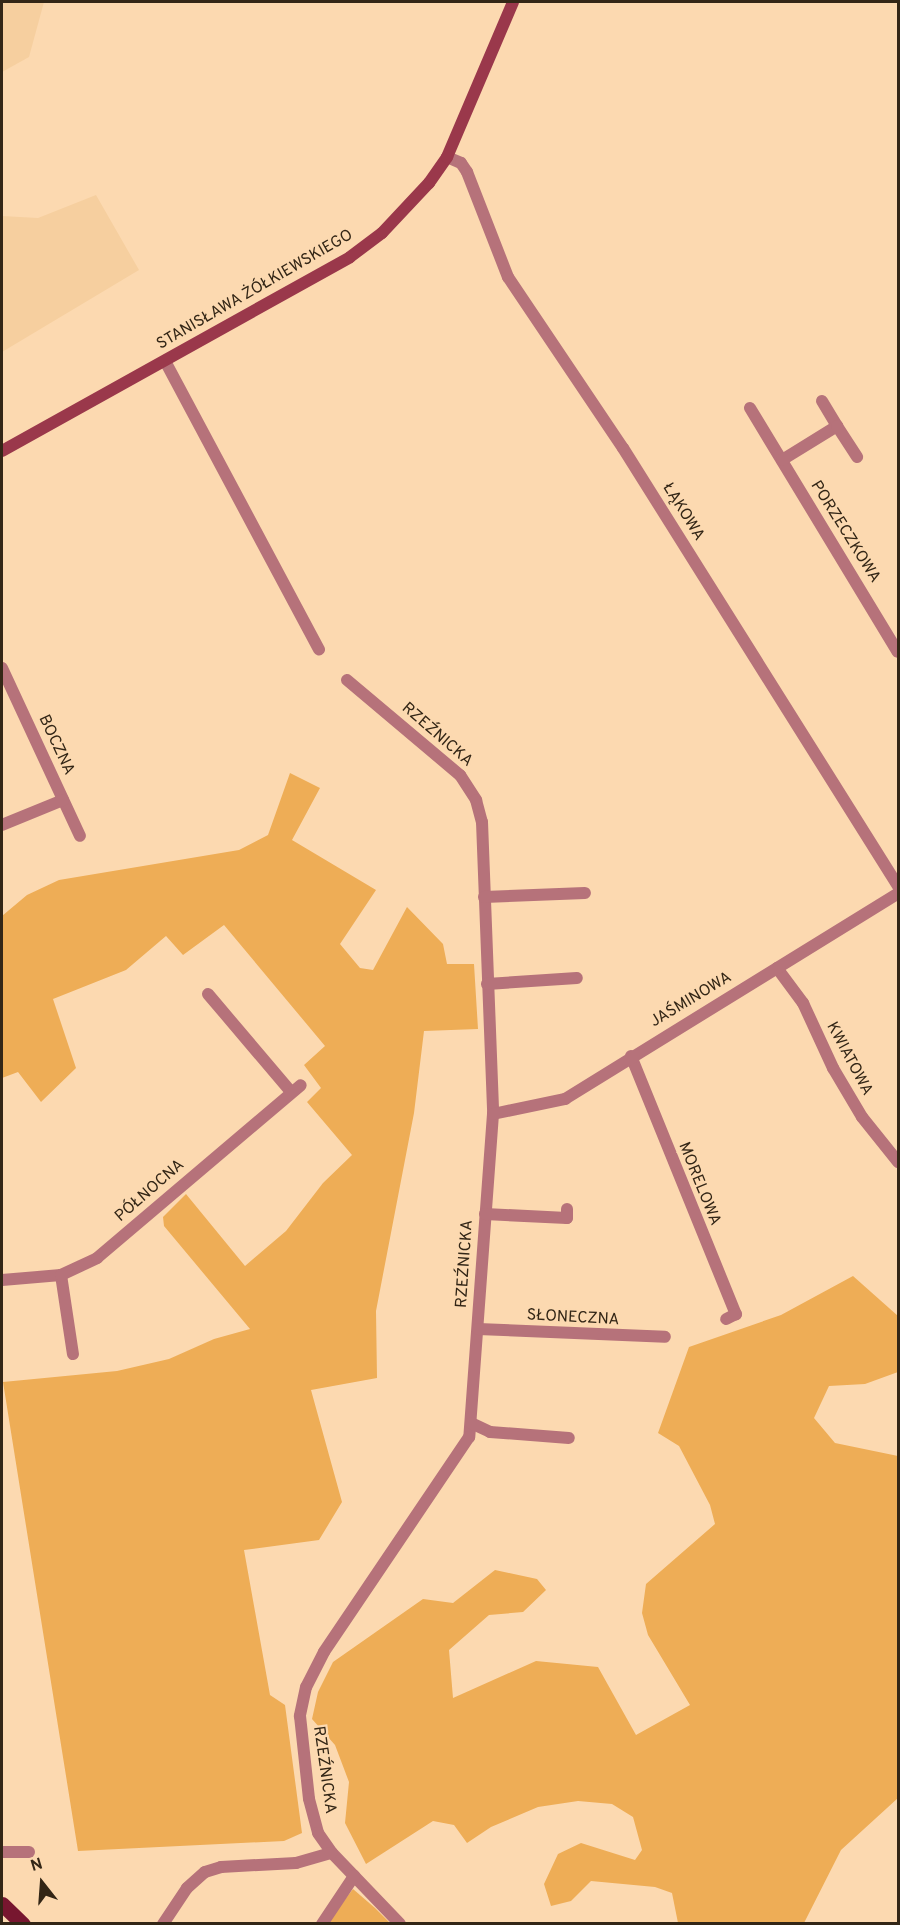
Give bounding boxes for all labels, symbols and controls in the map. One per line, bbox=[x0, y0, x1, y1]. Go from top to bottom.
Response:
street label: STANISŁAWA ŻÓŁKIEWSKIEGO bbox=[153, 226, 357, 354]
street label: PORZECZKOWA bbox=[806, 477, 884, 587]
street label: ŁĄKOWA bbox=[658, 480, 708, 544]
street label: RZEŹNICKA bbox=[397, 699, 477, 771]
street label: BOCZNA bbox=[34, 712, 78, 778]
street label: JAŚMINOWA bbox=[647, 968, 735, 1032]
street label: KWIATOWA bbox=[822, 1019, 876, 1099]
street label: MORELOWA bbox=[674, 1139, 724, 1229]
street label: PÓŁNOCNA bbox=[111, 1156, 189, 1226]
street label: RZEŹNICKA bbox=[452, 1219, 478, 1309]
street label: SŁONECZNA bbox=[526, 1306, 620, 1330]
street label: RZEŹNICKA bbox=[308, 1725, 340, 1815]
north arrow bbox=[12, 1853, 72, 1913]
text: N bbox=[28, 1855, 45, 1877]

